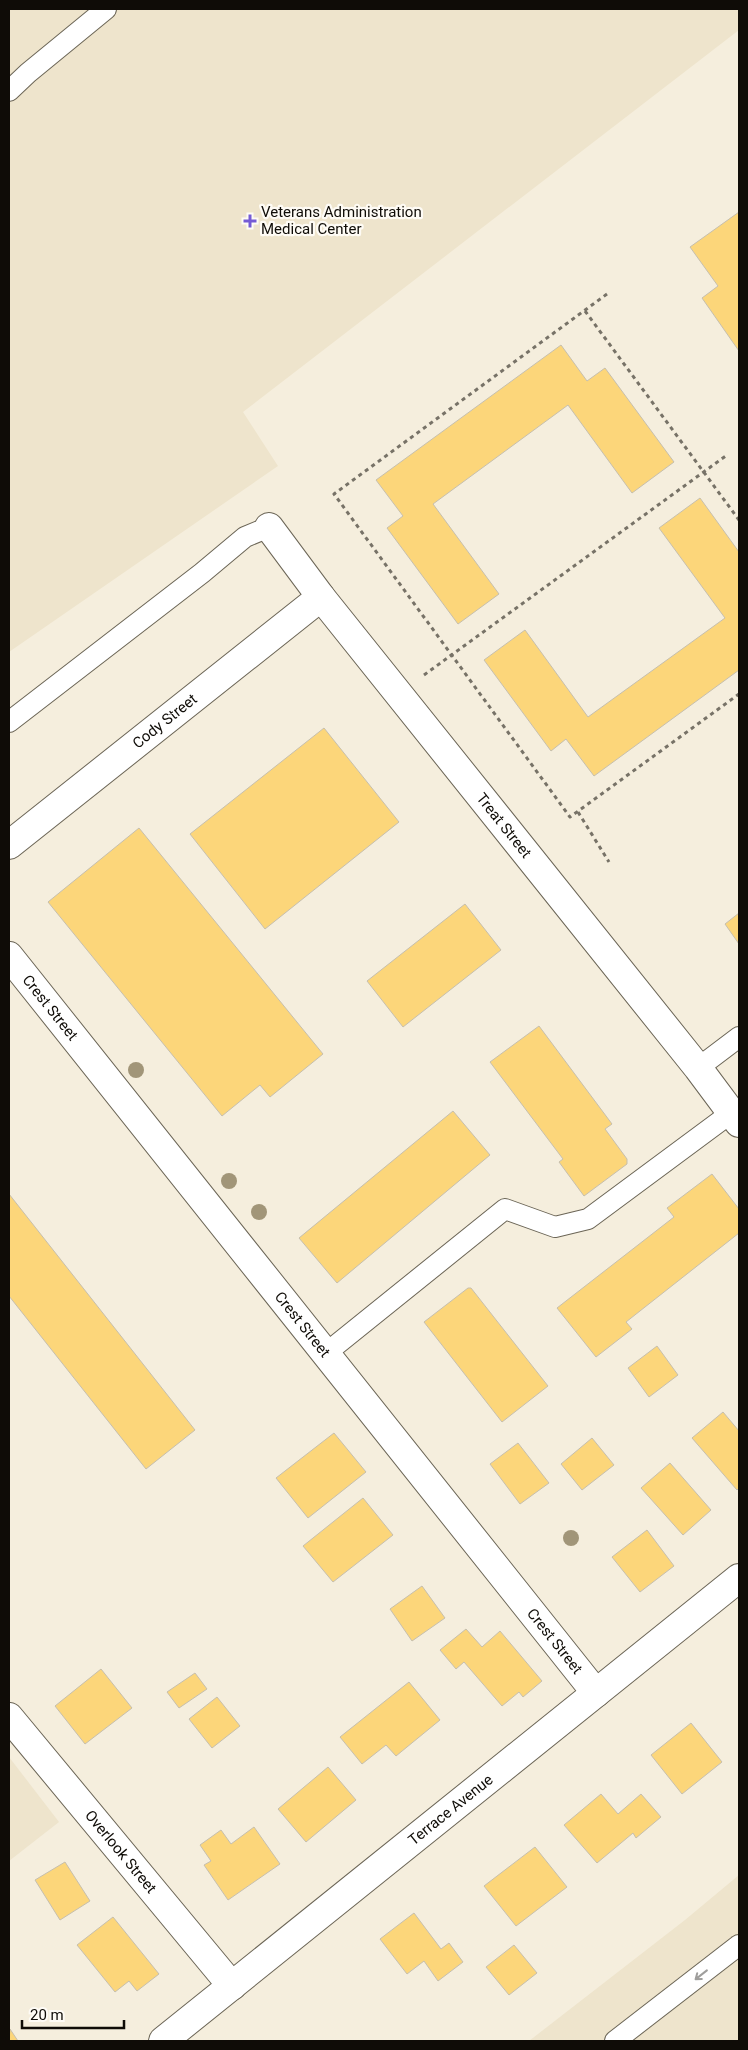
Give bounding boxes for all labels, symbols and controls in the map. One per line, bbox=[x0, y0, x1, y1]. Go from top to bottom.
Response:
place label: Veterans Administration Medical Center bbox=[261, 203, 422, 238]
marker: Veterans Administration Medical Center bbox=[243, 214, 257, 228]
street label: Cody Street bbox=[129, 690, 201, 752]
street label: Treat Street bbox=[473, 790, 535, 862]
street label: Crest Street bbox=[19, 971, 82, 1044]
street label: Crest Street bbox=[271, 1288, 334, 1361]
street label: Crest Street bbox=[523, 1605, 586, 1678]
street label: Terrace Avenue bbox=[405, 1771, 496, 1849]
street label: Overlook Street bbox=[81, 1807, 160, 1897]
one-way arrow bbox=[694, 1970, 708, 1980]
scale bar bbox=[22, 1998, 125, 2030]
text: 20 m bbox=[30, 2006, 64, 2024]

